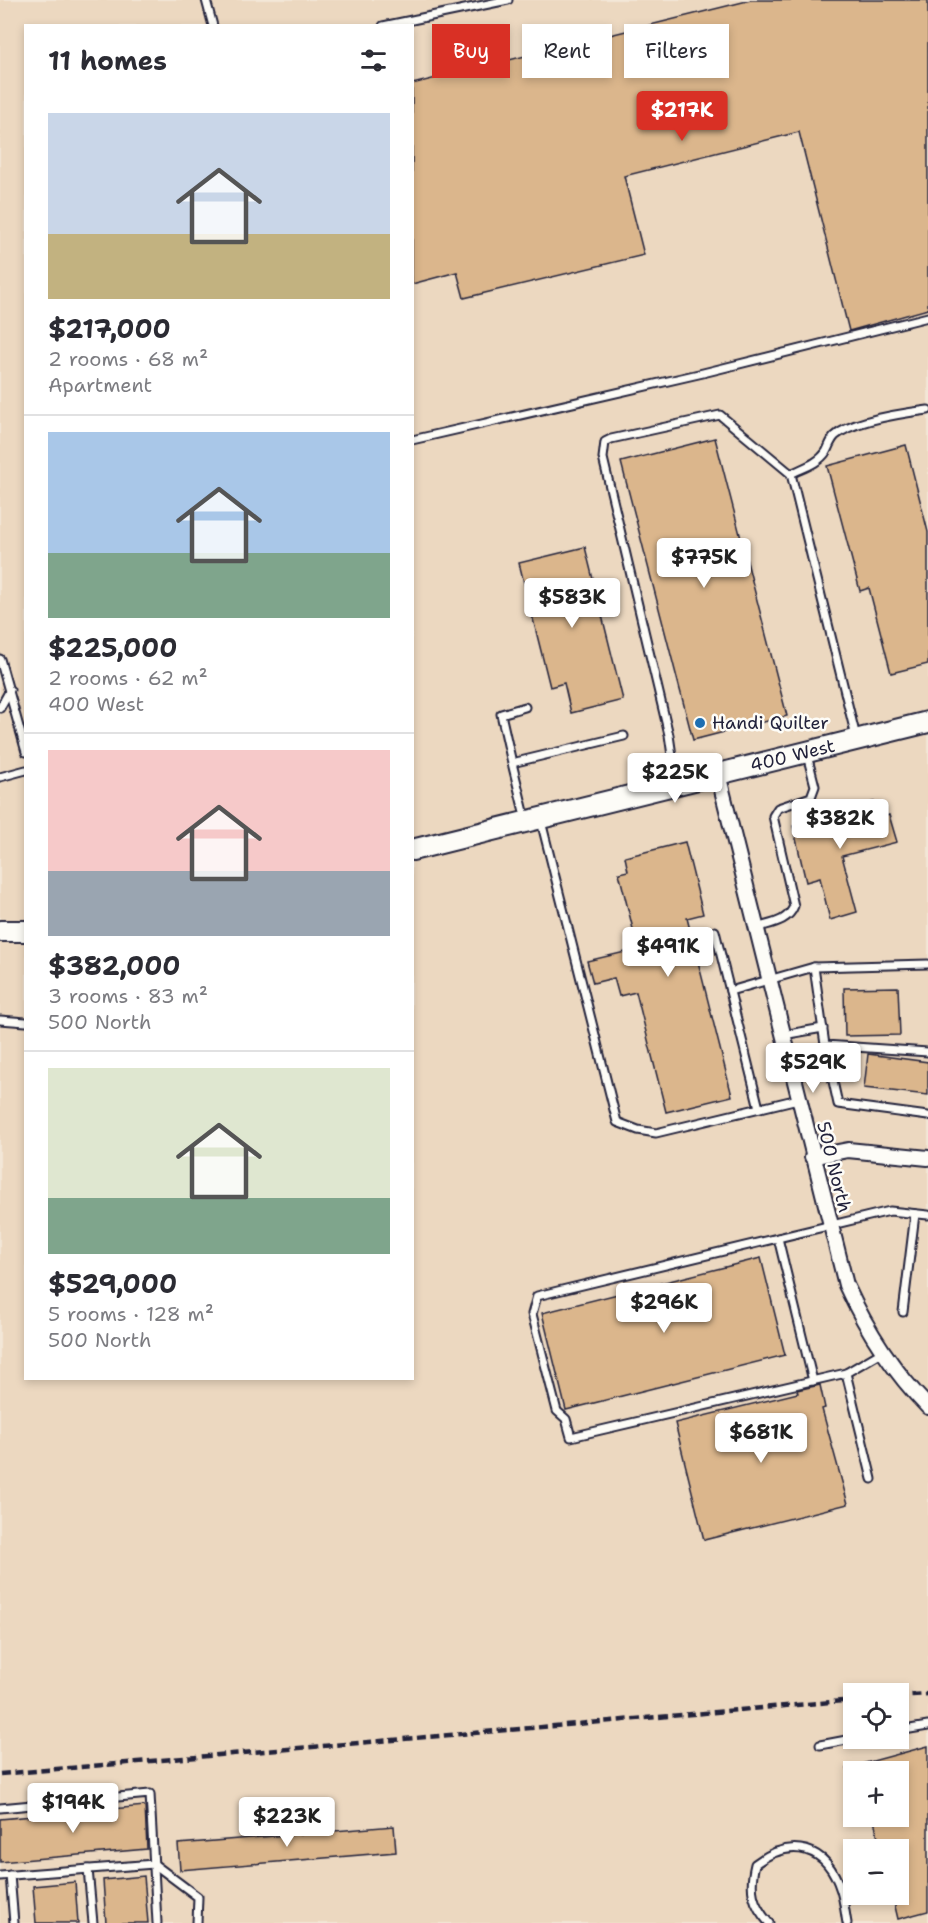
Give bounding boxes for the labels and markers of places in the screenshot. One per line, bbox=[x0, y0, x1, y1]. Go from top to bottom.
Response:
pin: $217K bbox=[640, 91, 724, 142]
pin: $775K bbox=[662, 538, 746, 589]
pin: $583K bbox=[530, 578, 614, 629]
place label: Handi Quilter bbox=[712, 711, 829, 735]
marker: Handi Quilter bbox=[693, 716, 707, 730]
pin: $225K bbox=[633, 753, 717, 804]
pin: $382K bbox=[798, 799, 882, 850]
pin: $491K bbox=[626, 927, 710, 978]
pin: $529K bbox=[771, 1043, 855, 1094]
pin: $296K bbox=[622, 1283, 706, 1334]
pin: $681K bbox=[719, 1413, 803, 1464]
pin: $194K bbox=[31, 1783, 115, 1834]
pin: $223K bbox=[245, 1797, 329, 1848]

